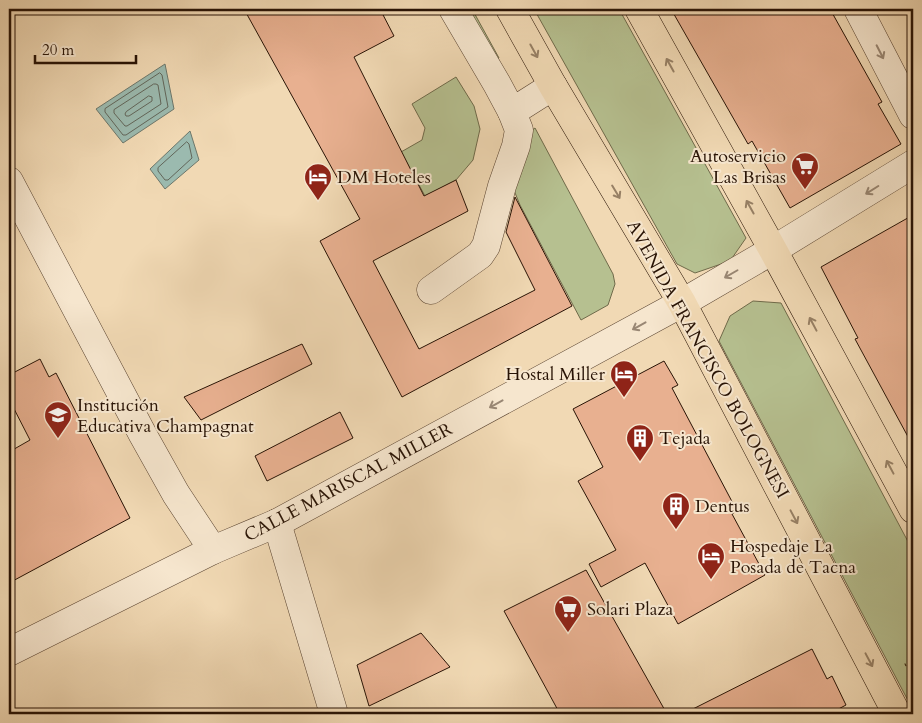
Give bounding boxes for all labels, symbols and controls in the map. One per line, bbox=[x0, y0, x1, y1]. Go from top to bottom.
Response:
scale bar bbox=[35, 32, 136, 64]
text: 20 m bbox=[42, 40, 74, 60]
one-way arrow bbox=[529, 44, 539, 59]
one-way arrow bbox=[875, 45, 885, 60]
one-way arrow bbox=[665, 59, 675, 73]
place label: Autoservicio Las Brisas bbox=[690, 144, 786, 190]
supermarket icon: Autoservicio Las Brisas bbox=[790, 151, 820, 190]
hotel icon: DM Hoteles bbox=[303, 162, 333, 201]
place label: DM Hoteles bbox=[337, 165, 431, 190]
one-way arrow bbox=[611, 184, 621, 198]
one-way arrow bbox=[865, 185, 879, 195]
one-way arrow bbox=[744, 201, 754, 215]
street label: AVENIDA FRANCISCO BOLOGNESI bbox=[620, 215, 795, 503]
one-way arrow bbox=[725, 270, 739, 280]
one-way arrow bbox=[808, 316, 818, 331]
one-way arrow bbox=[632, 322, 647, 331]
hotel icon: Hostal Miller bbox=[609, 359, 639, 398]
place label: Hostal Miller bbox=[505, 362, 605, 387]
place label: Institución Educativa Champagnat bbox=[77, 393, 254, 439]
school or university icon: Institución Educativa Champagnat bbox=[43, 400, 73, 439]
one-way arrow bbox=[489, 400, 504, 409]
street label: CALLE MARISCAL MILLER bbox=[240, 417, 457, 548]
building icon: Tejada bbox=[625, 423, 655, 462]
place label: Tejada bbox=[659, 426, 711, 451]
one-way arrow bbox=[885, 459, 895, 474]
building icon: Dentus bbox=[661, 491, 691, 530]
place label: Dentus bbox=[695, 494, 750, 519]
one-way arrow bbox=[789, 509, 799, 524]
place label: Hospedaje La Posada de Tacna bbox=[730, 534, 856, 580]
hotel icon: Hospedaje La Posada de Tacna bbox=[696, 541, 726, 580]
supermarket icon: Solari Plaza bbox=[553, 594, 583, 633]
place label: Solari Plaza bbox=[587, 597, 674, 622]
one-way arrow bbox=[864, 653, 874, 668]

